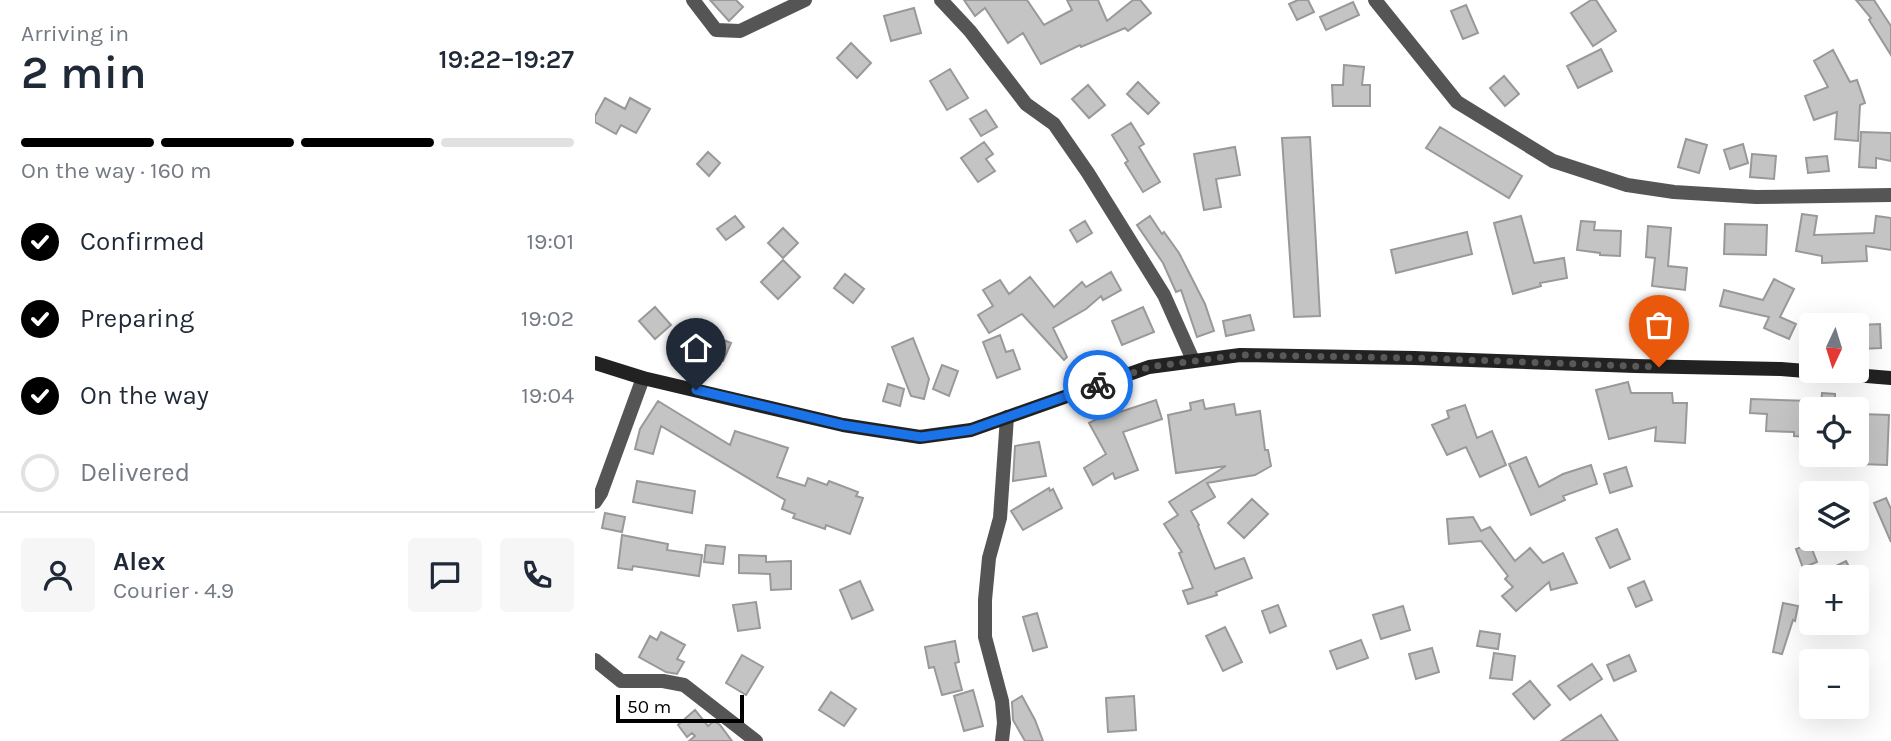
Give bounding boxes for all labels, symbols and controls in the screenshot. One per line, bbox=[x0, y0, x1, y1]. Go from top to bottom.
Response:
text: Arriving in bbox=[21, 20, 129, 47]
text: 19:22–19:27 bbox=[438, 44, 574, 75]
text: 2 min bbox=[21, 46, 147, 100]
text: On the way · 160 m bbox=[21, 157, 211, 184]
icon: check bbox=[21, 223, 59, 261]
text: Confirmed bbox=[80, 226, 205, 257]
text: 19:01 bbox=[527, 228, 574, 255]
pin bbox=[1629, 295, 1689, 367]
icon: check bbox=[21, 300, 59, 338]
text: Preparing bbox=[80, 303, 194, 334]
text: 19:02 bbox=[521, 305, 574, 332]
icon: bag bbox=[1640, 306, 1678, 344]
north arrow bbox=[1799, 313, 1869, 383]
map controls bbox=[1799, 313, 1869, 719]
pin bbox=[666, 318, 726, 390]
icon: home bbox=[677, 329, 715, 367]
courier bbox=[1063, 350, 1133, 420]
icon: bike bbox=[1079, 366, 1117, 404]
icon: check bbox=[21, 377, 59, 415]
text: On the way bbox=[80, 380, 209, 411]
text: 19:04 bbox=[521, 382, 574, 409]
button: locate bbox=[1799, 397, 1869, 467]
text: Delivered bbox=[80, 457, 190, 488]
button: layers bbox=[1799, 481, 1869, 551]
button: person bbox=[21, 538, 95, 612]
button: chat bbox=[408, 538, 482, 612]
button: phone bbox=[500, 538, 574, 612]
text: Alex bbox=[113, 546, 165, 577]
button: + bbox=[1799, 565, 1869, 635]
text: Courier · 4.9 bbox=[113, 577, 234, 604]
button: − bbox=[1799, 649, 1869, 719]
scale bar bbox=[616, 692, 744, 724]
text: 50 m bbox=[627, 696, 671, 718]

